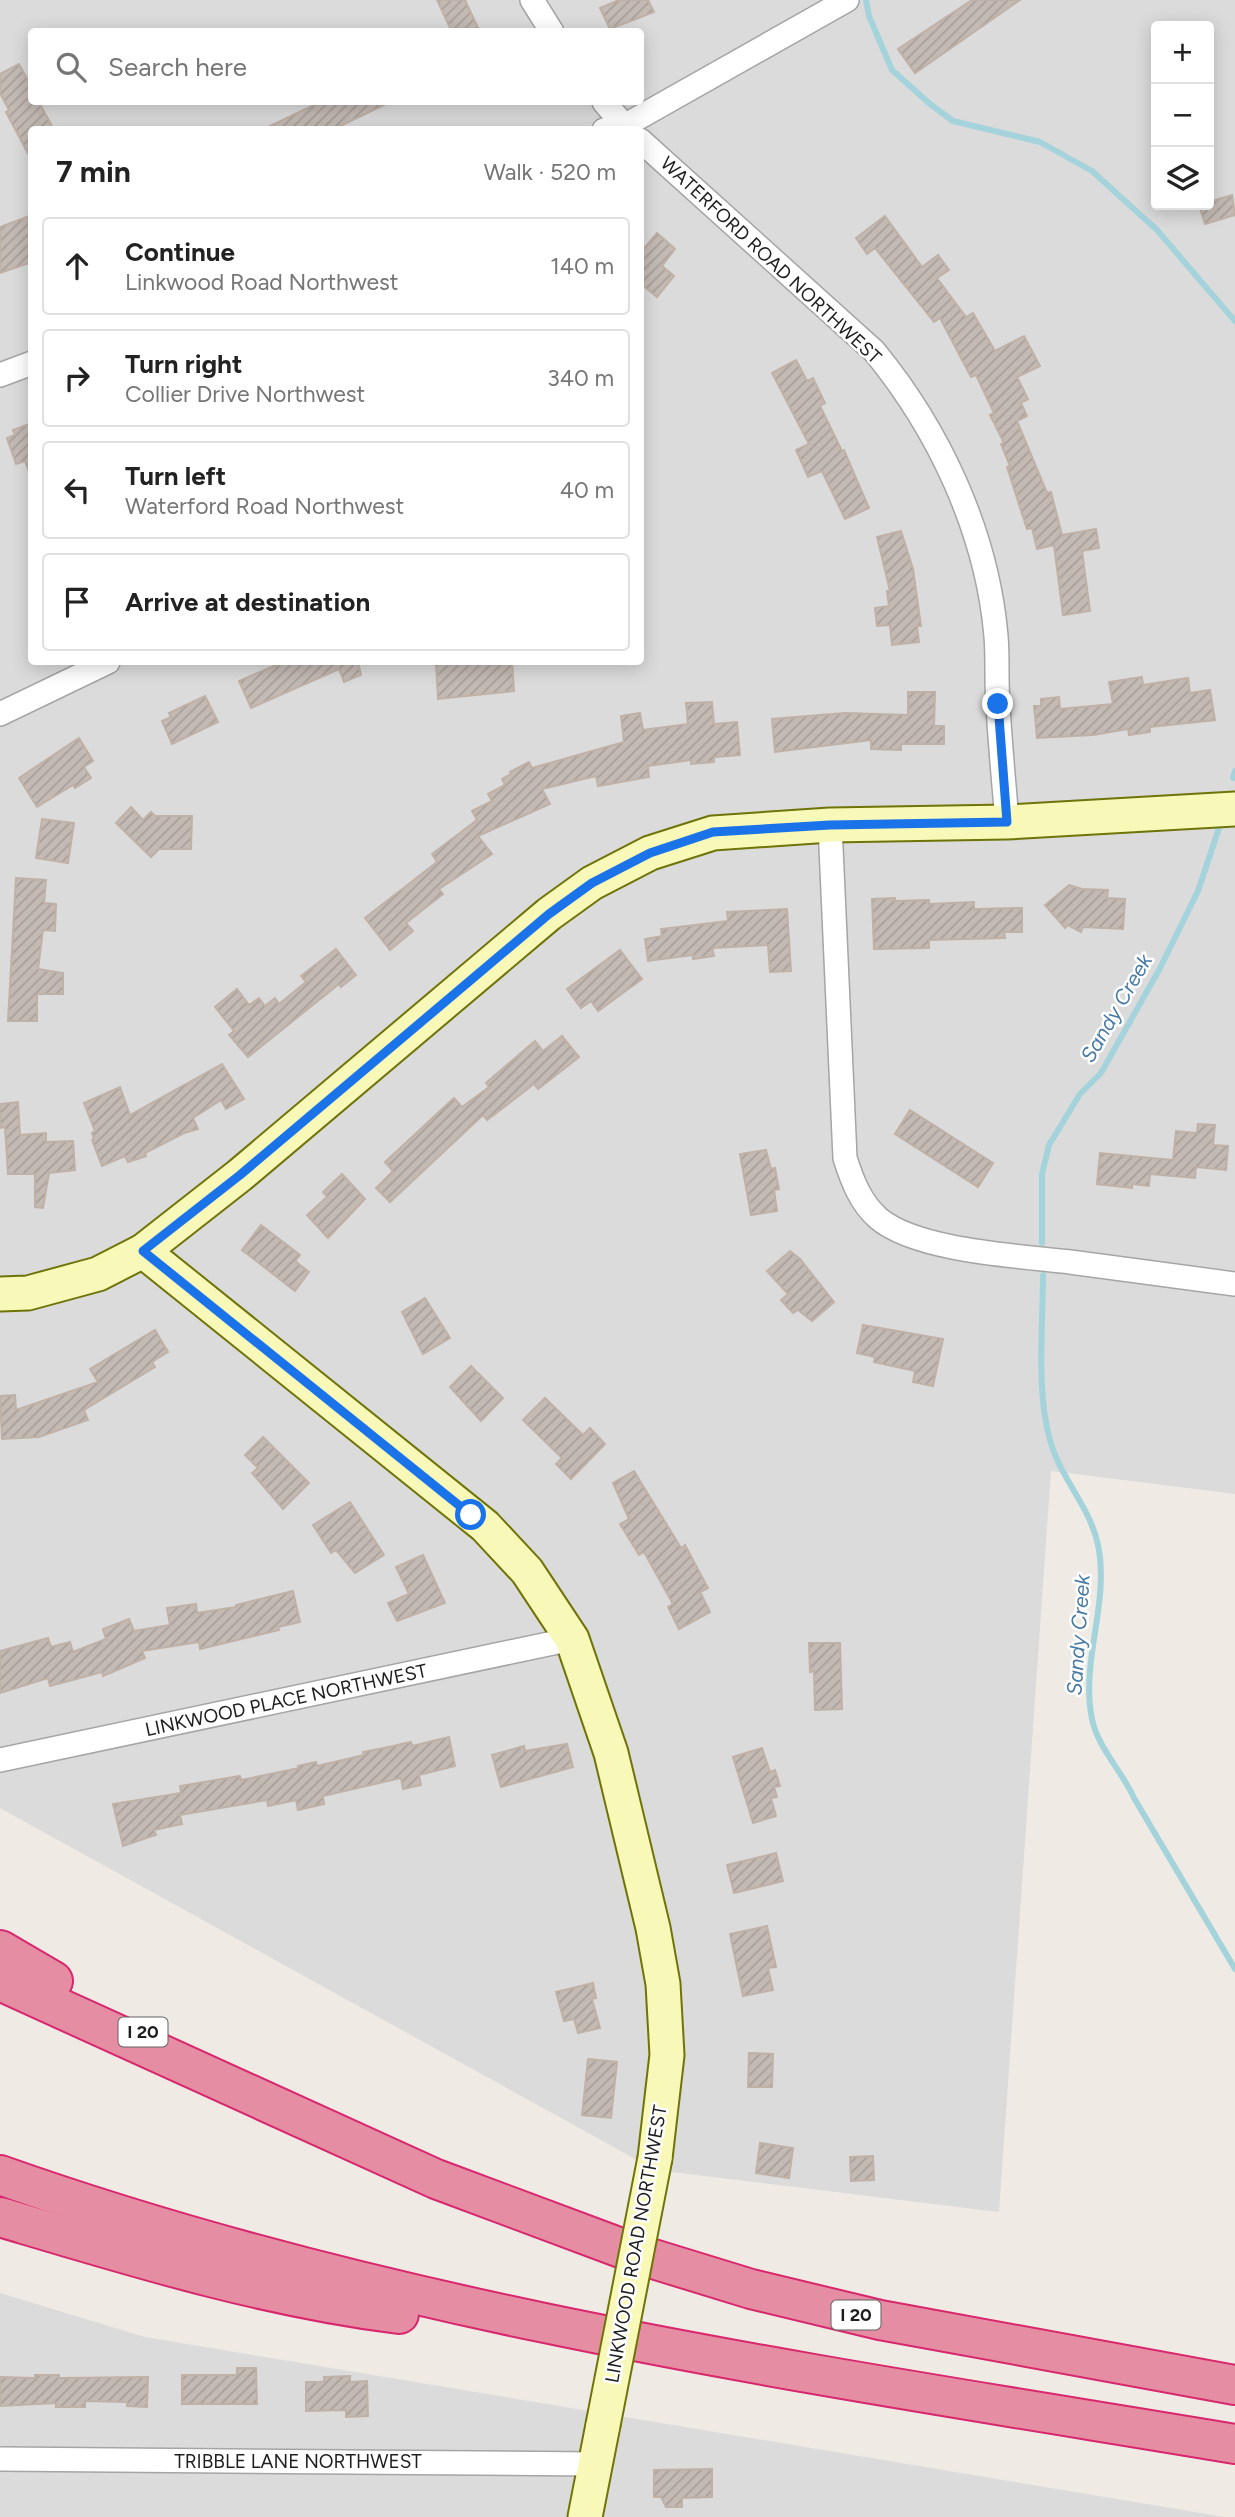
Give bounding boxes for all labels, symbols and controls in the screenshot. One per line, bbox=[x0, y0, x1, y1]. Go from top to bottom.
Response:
map controls bbox=[1151, 21, 1214, 210]
button: + bbox=[1151, 21, 1214, 84]
search box bbox=[28, 28, 644, 105]
icon: search bbox=[52, 48, 90, 86]
text: Search here bbox=[108, 51, 247, 83]
button: − bbox=[1151, 84, 1214, 147]
button: layers bbox=[1151, 147, 1214, 210]
street label: WATERFORD ROAD NORTHWEST bbox=[656, 152, 887, 369]
text: 7 min bbox=[56, 153, 131, 190]
text: Walk · 520 m bbox=[484, 158, 616, 186]
text: Continue bbox=[125, 236, 235, 268]
icon: ahead bbox=[58, 247, 96, 285]
text: 140 m bbox=[550, 252, 614, 280]
text: Linkwood Road Northwest bbox=[125, 268, 399, 296]
text: Turn right bbox=[125, 348, 242, 380]
icon: right bbox=[58, 359, 96, 397]
text: 340 m bbox=[547, 364, 614, 392]
text: Collier Drive Northwest bbox=[125, 380, 365, 408]
text: Turn left bbox=[125, 460, 226, 492]
icon: left bbox=[58, 471, 96, 509]
text: 40 m bbox=[560, 476, 614, 504]
text: Waterford Road Northwest bbox=[125, 492, 404, 520]
icon: arrive bbox=[58, 583, 96, 621]
text: Arrive at destination bbox=[125, 586, 370, 618]
route end bbox=[982, 688, 1013, 719]
water label: Sandy Creek bbox=[1075, 949, 1157, 1067]
route start bbox=[455, 1499, 486, 1530]
water label: Sandy Creek bbox=[1061, 1573, 1095, 1696]
street label: LINKWOOD PLACE NORTHWEST bbox=[143, 1659, 429, 1741]
road number: I 20 bbox=[118, 2018, 168, 2046]
street label: LINKWOOD ROAD NORTHWEST bbox=[600, 2103, 672, 2385]
road number: I 20 bbox=[832, 2300, 880, 2330]
street label: TRIBBLE LANE NORTHWEST bbox=[174, 2450, 422, 2473]

